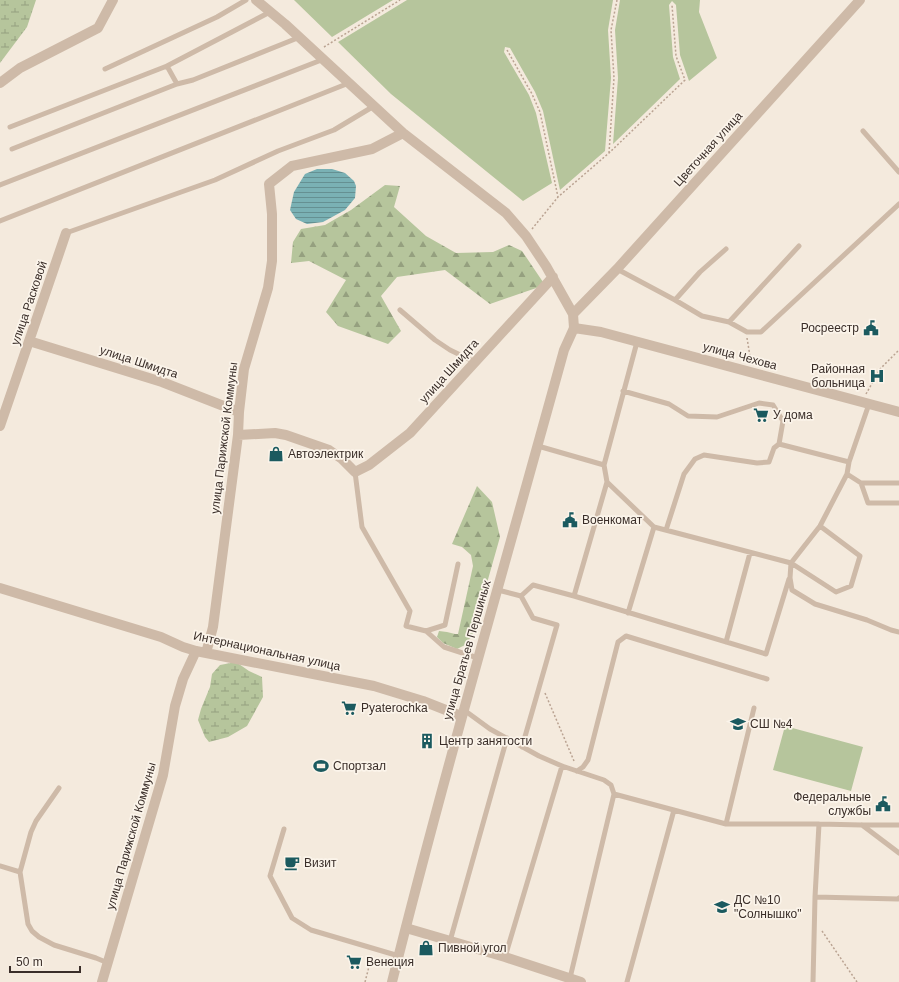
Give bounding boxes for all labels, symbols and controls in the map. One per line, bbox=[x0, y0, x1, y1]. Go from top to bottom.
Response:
street label: Цветочная улица bbox=[671, 109, 745, 189]
street label: улица Расковой bbox=[8, 259, 50, 347]
public building icon: Росреестр bbox=[862, 319, 880, 337]
place label: Росреестр bbox=[801, 321, 859, 335]
street label: улица Шмидта bbox=[417, 336, 482, 406]
street label: улица Чехова bbox=[701, 339, 779, 373]
street label: улица Шмидта bbox=[98, 343, 180, 381]
street label: улица Парижской Коммуны bbox=[208, 361, 240, 515]
place label: Районная больница bbox=[811, 362, 865, 390]
hospital icon: Районная больница bbox=[868, 367, 886, 385]
supermarket icon: У дома bbox=[752, 406, 770, 424]
place label: У дома bbox=[773, 408, 813, 422]
shop icon: Автоэлектрик bbox=[267, 445, 285, 463]
place label: Автоэлектрик bbox=[288, 447, 364, 461]
public building icon: Военкомат bbox=[561, 511, 579, 529]
place label: Военкомат bbox=[582, 513, 643, 527]
street label: улица Братьев Першиных bbox=[440, 578, 494, 722]
street label: Интернациональная улица bbox=[192, 629, 342, 674]
supermarket icon: Pyaterochka bbox=[340, 699, 358, 717]
place label: Pyaterochka bbox=[361, 701, 428, 715]
school or university icon: СШ №4 bbox=[729, 715, 747, 733]
place label: СШ №4 bbox=[750, 717, 793, 731]
building icon: Центр занятости bbox=[418, 732, 436, 750]
place label: Центр занятости bbox=[439, 734, 532, 748]
sports icon: Спортзал bbox=[312, 757, 330, 775]
place label: Спортзал bbox=[333, 759, 386, 773]
street label: улица Парижской Коммуны bbox=[103, 761, 159, 911]
place label: Федеральные службы bbox=[793, 790, 871, 818]
public building icon: Федеральные службы bbox=[874, 795, 892, 813]
cafe icon: Визит bbox=[283, 854, 301, 872]
place label: Визит bbox=[304, 856, 337, 870]
place label: ДС №10 "Солнышко" bbox=[734, 893, 802, 921]
school or university icon: ДС №10 "Солнышко" bbox=[713, 898, 731, 916]
shop icon: Пивной угол bbox=[417, 939, 435, 957]
place label: Пивной угол bbox=[438, 941, 507, 955]
scale bar bbox=[10, 948, 80, 974]
supermarket icon: Венеция bbox=[345, 953, 363, 971]
text: 50 m bbox=[16, 955, 43, 969]
place label: Венеция bbox=[366, 955, 414, 969]

